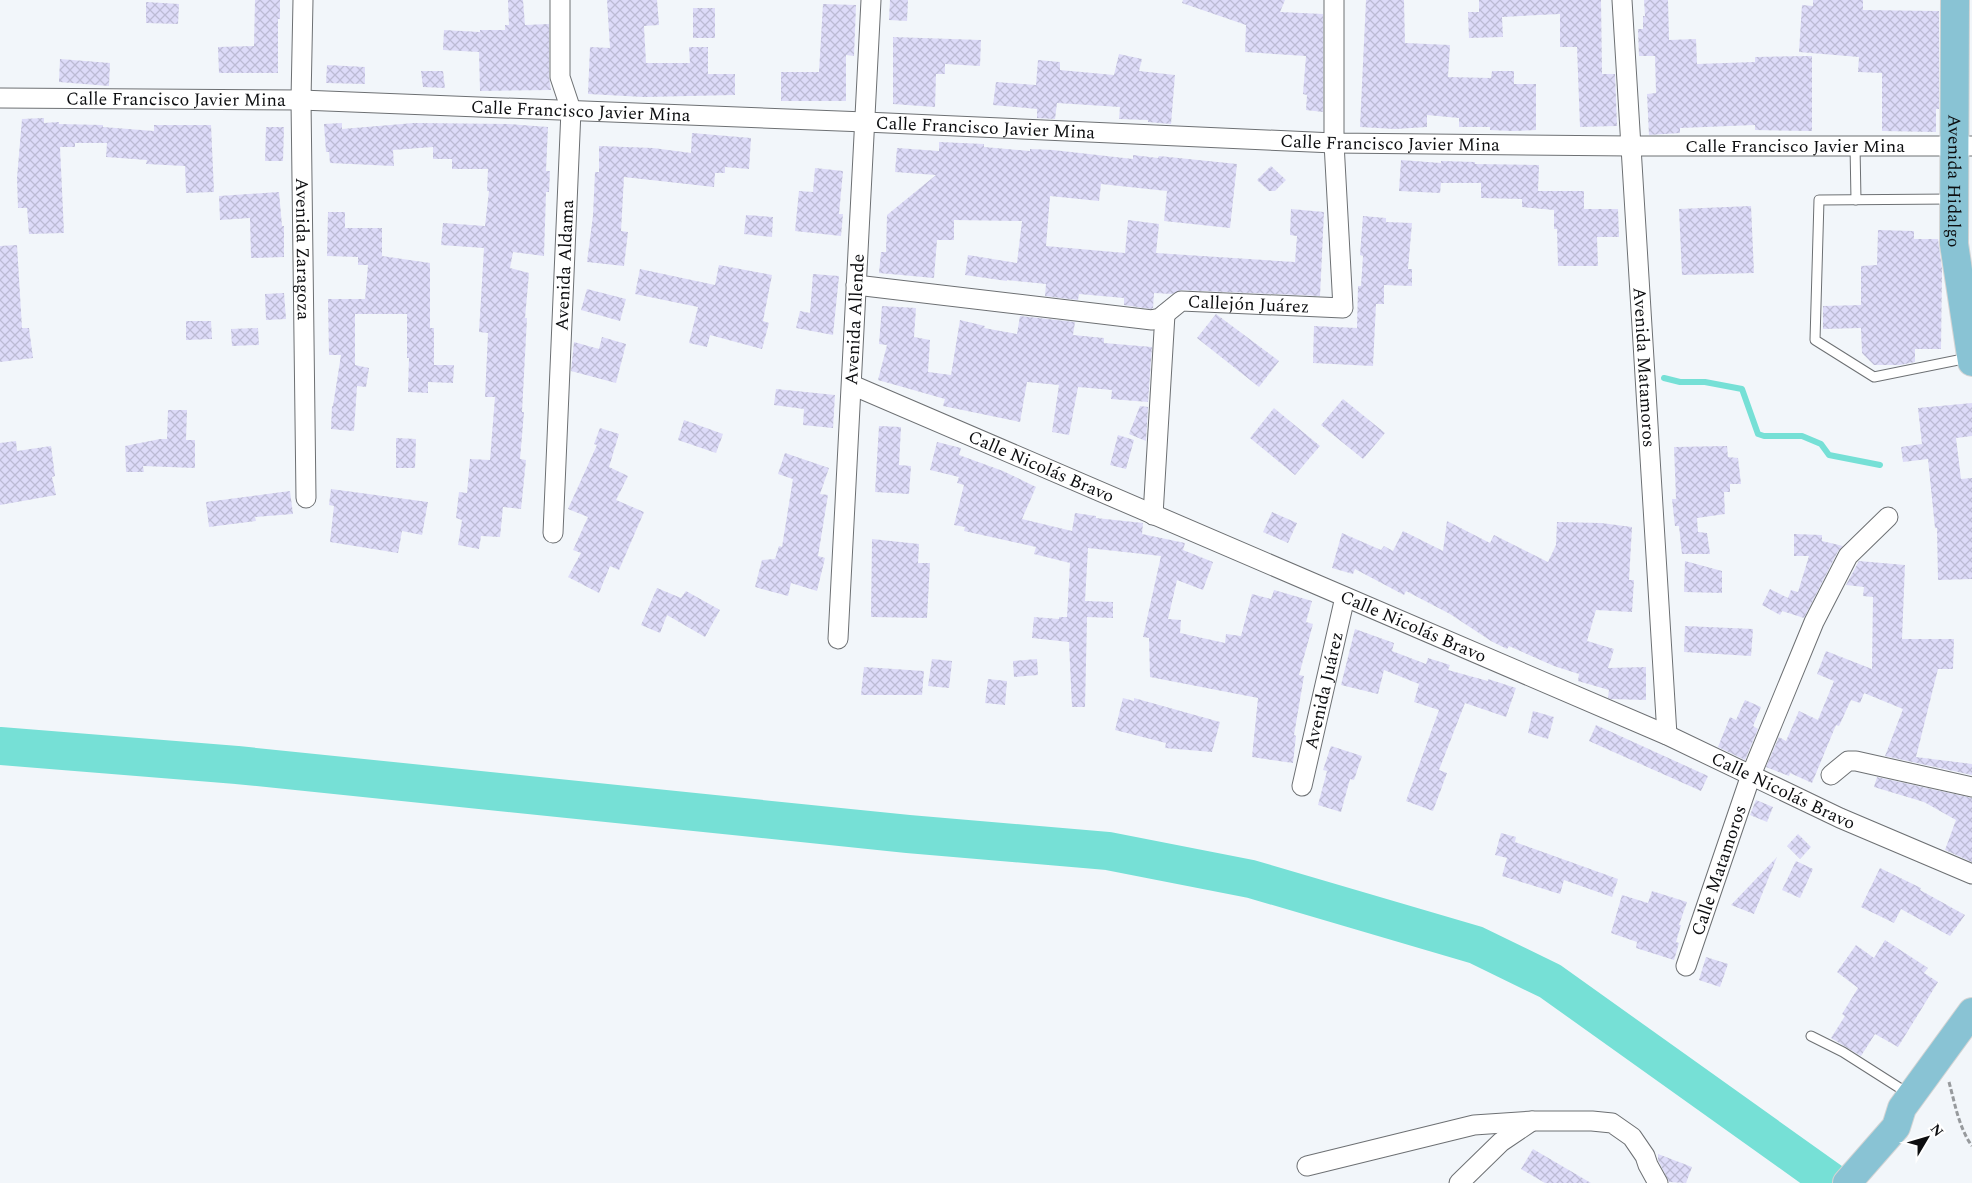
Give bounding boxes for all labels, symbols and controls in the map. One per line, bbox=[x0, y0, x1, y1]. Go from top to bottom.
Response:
street label: Calle Francisco Javier Mina bbox=[66, 85, 286, 113]
street label: Calle Francisco Javier Mina bbox=[470, 93, 691, 129]
street label: Calle Francisco Javier Mina bbox=[875, 109, 1096, 146]
street label: Avenida Hidalgo bbox=[1940, 114, 1968, 248]
street label: Calle Francisco Javier Mina bbox=[1280, 127, 1500, 158]
street label: Calle Francisco Javier Mina bbox=[1685, 133, 1905, 160]
street label: Avenida Zaragoza bbox=[288, 177, 317, 321]
street label: Avenida Aldama bbox=[548, 199, 581, 331]
street label: Avenida Allende bbox=[838, 253, 871, 386]
street label: Avenida Matamoros bbox=[1626, 286, 1663, 448]
street label: Callejón Juárez bbox=[1187, 288, 1310, 320]
street label: Calle Nicolás Bravo bbox=[964, 423, 1119, 510]
street label: Calle Nicolás Bravo bbox=[1336, 583, 1491, 669]
street label: Avenida Juárez bbox=[1297, 629, 1350, 752]
street label: Calle Nicolás Bravo bbox=[1707, 745, 1860, 836]
street label: Calle Matamoros bbox=[1684, 801, 1753, 939]
north arrow bbox=[1902, 1113, 1952, 1163]
text: N bbox=[1925, 1119, 1949, 1141]

